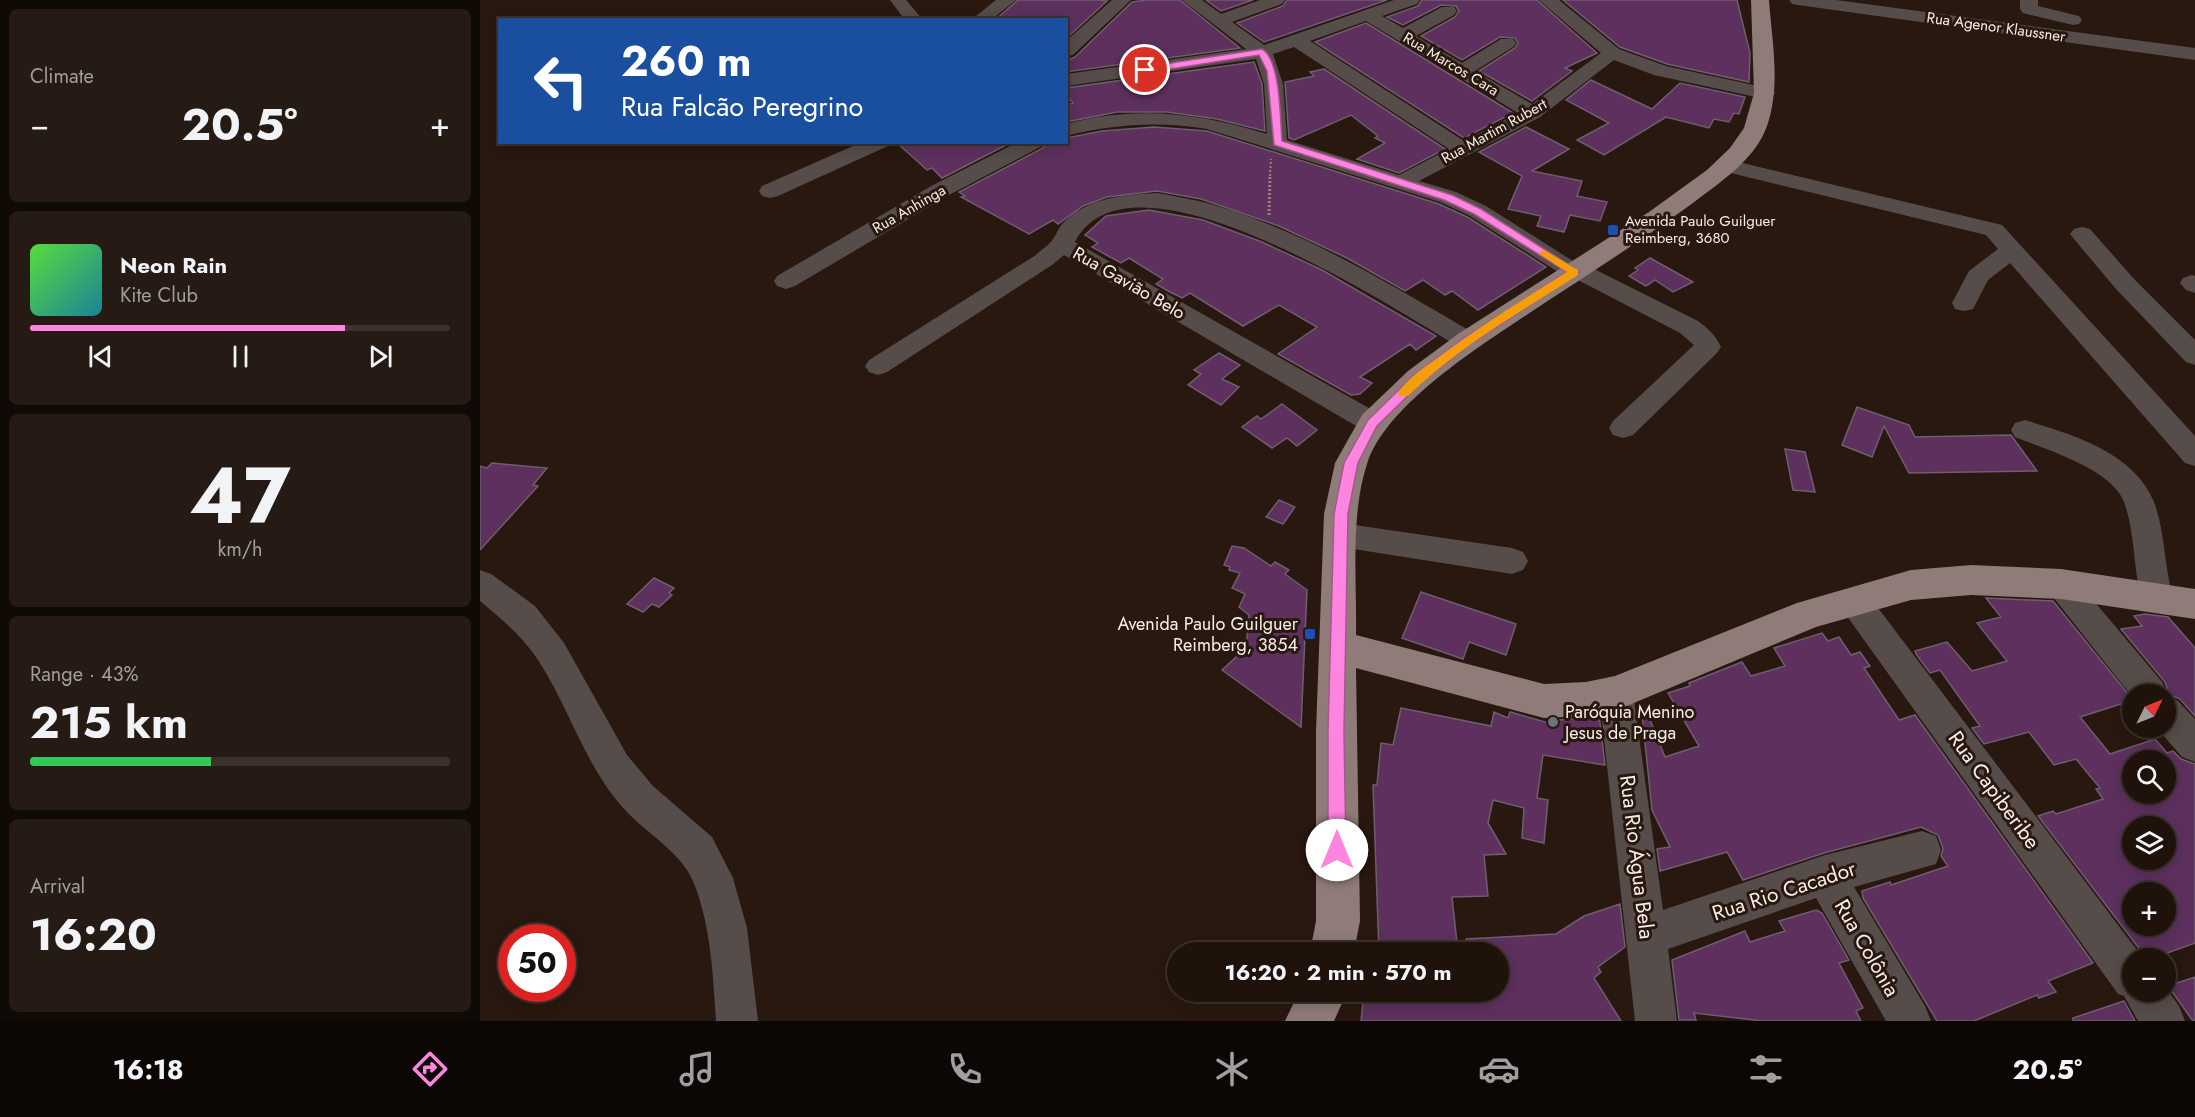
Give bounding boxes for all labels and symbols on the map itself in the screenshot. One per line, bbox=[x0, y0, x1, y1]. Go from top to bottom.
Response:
street label: Rua Agenor Klaussner bbox=[1925, 6, 2068, 48]
street label: Rua Marcos Cara bbox=[1399, 27, 1503, 101]
pin bbox=[1119, 44, 1170, 95]
street label: Rua Martim Rubert bbox=[1437, 93, 1551, 169]
street label: Rua Anhinga bbox=[868, 179, 950, 239]
place label: Avenida Paulo Guilguer Reimberg, 3680 bbox=[1625, 210, 1776, 249]
marker: Avenida Paulo Guilguer Reimberg, 3680 bbox=[1606, 223, 1620, 237]
street label: Rua Gavião Belo bbox=[1068, 240, 1190, 326]
place label: Avenida Paulo Guilguer Reimberg, 3854 bbox=[1117, 611, 1299, 658]
marker: Avenida Paulo Guilguer Reimberg, 3854 bbox=[1303, 627, 1317, 641]
north arrow bbox=[2122, 684, 2176, 738]
place label: Paróquia Menino Jesus de Praga bbox=[1563, 699, 1695, 746]
marker: Paróquia Menino Jesus de Praga bbox=[1546, 715, 1560, 729]
street label: Rua Capiberibe bbox=[1941, 725, 2047, 855]
street label: Rua Rio Água Bela bbox=[1612, 773, 1662, 941]
position arrow bbox=[1305, 818, 1369, 882]
street label: Rua Rio Cacador bbox=[1708, 853, 1860, 928]
street label: Rua Colônia bbox=[1827, 894, 1907, 1002]
speed limit sign: 50 bbox=[498, 924, 576, 1002]

